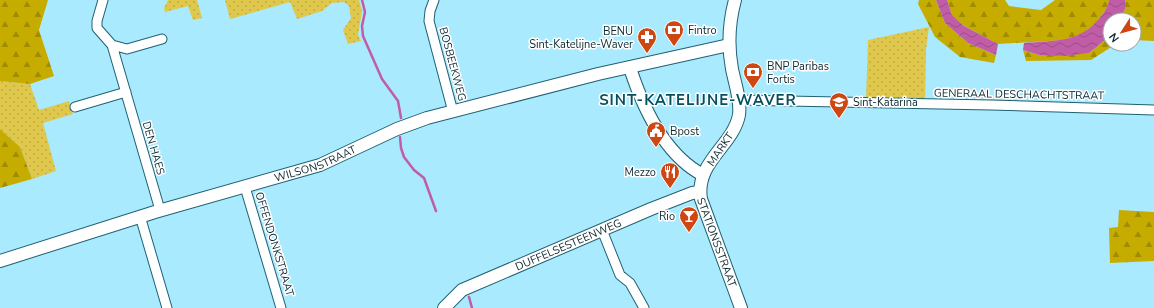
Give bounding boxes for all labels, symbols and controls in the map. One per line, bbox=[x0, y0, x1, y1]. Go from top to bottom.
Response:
north arrow bbox=[1102, 12, 1142, 52]
bank icon: Fintro bbox=[663, 19, 685, 47]
place label: Fintro bbox=[688, 23, 717, 38]
place label: BENU Sint-Katelijne-Waver bbox=[529, 24, 633, 52]
street label: BOSBEEKWEG bbox=[435, 25, 470, 103]
pharmacy icon: BENU Sint-Katelijne-Waver bbox=[636, 26, 658, 54]
text: N bbox=[1106, 30, 1123, 45]
place label: BNP Paribas Fortis bbox=[767, 59, 829, 87]
bank icon: BNP Paribas Fortis bbox=[742, 61, 764, 89]
street label: GENERAAL DESCHACHTSTRAAT bbox=[934, 86, 1105, 103]
district label: SINT-KATELIJNE-WAVER bbox=[599, 90, 797, 110]
school or university icon: Sint-Katarina bbox=[828, 91, 850, 119]
place label: Sint-Katarina bbox=[853, 95, 918, 110]
street label: DEN HAES bbox=[139, 120, 168, 177]
public building icon: Bpost bbox=[645, 120, 667, 148]
place label: Bpost bbox=[670, 124, 699, 139]
street label: MARKT bbox=[704, 129, 737, 169]
street label: WILSONSTRAAT bbox=[273, 142, 359, 186]
restaurant icon: Mezzo bbox=[659, 161, 681, 189]
place label: Mezzo bbox=[625, 165, 656, 180]
street label: OFFENDONKSTRAAT bbox=[251, 190, 298, 299]
street label: STATIONSSTRAAT bbox=[693, 195, 740, 290]
bar icon: Rio bbox=[678, 205, 700, 233]
place label: Rio bbox=[659, 209, 675, 224]
street label: DUFFELSESTEENWEG bbox=[513, 216, 624, 274]

